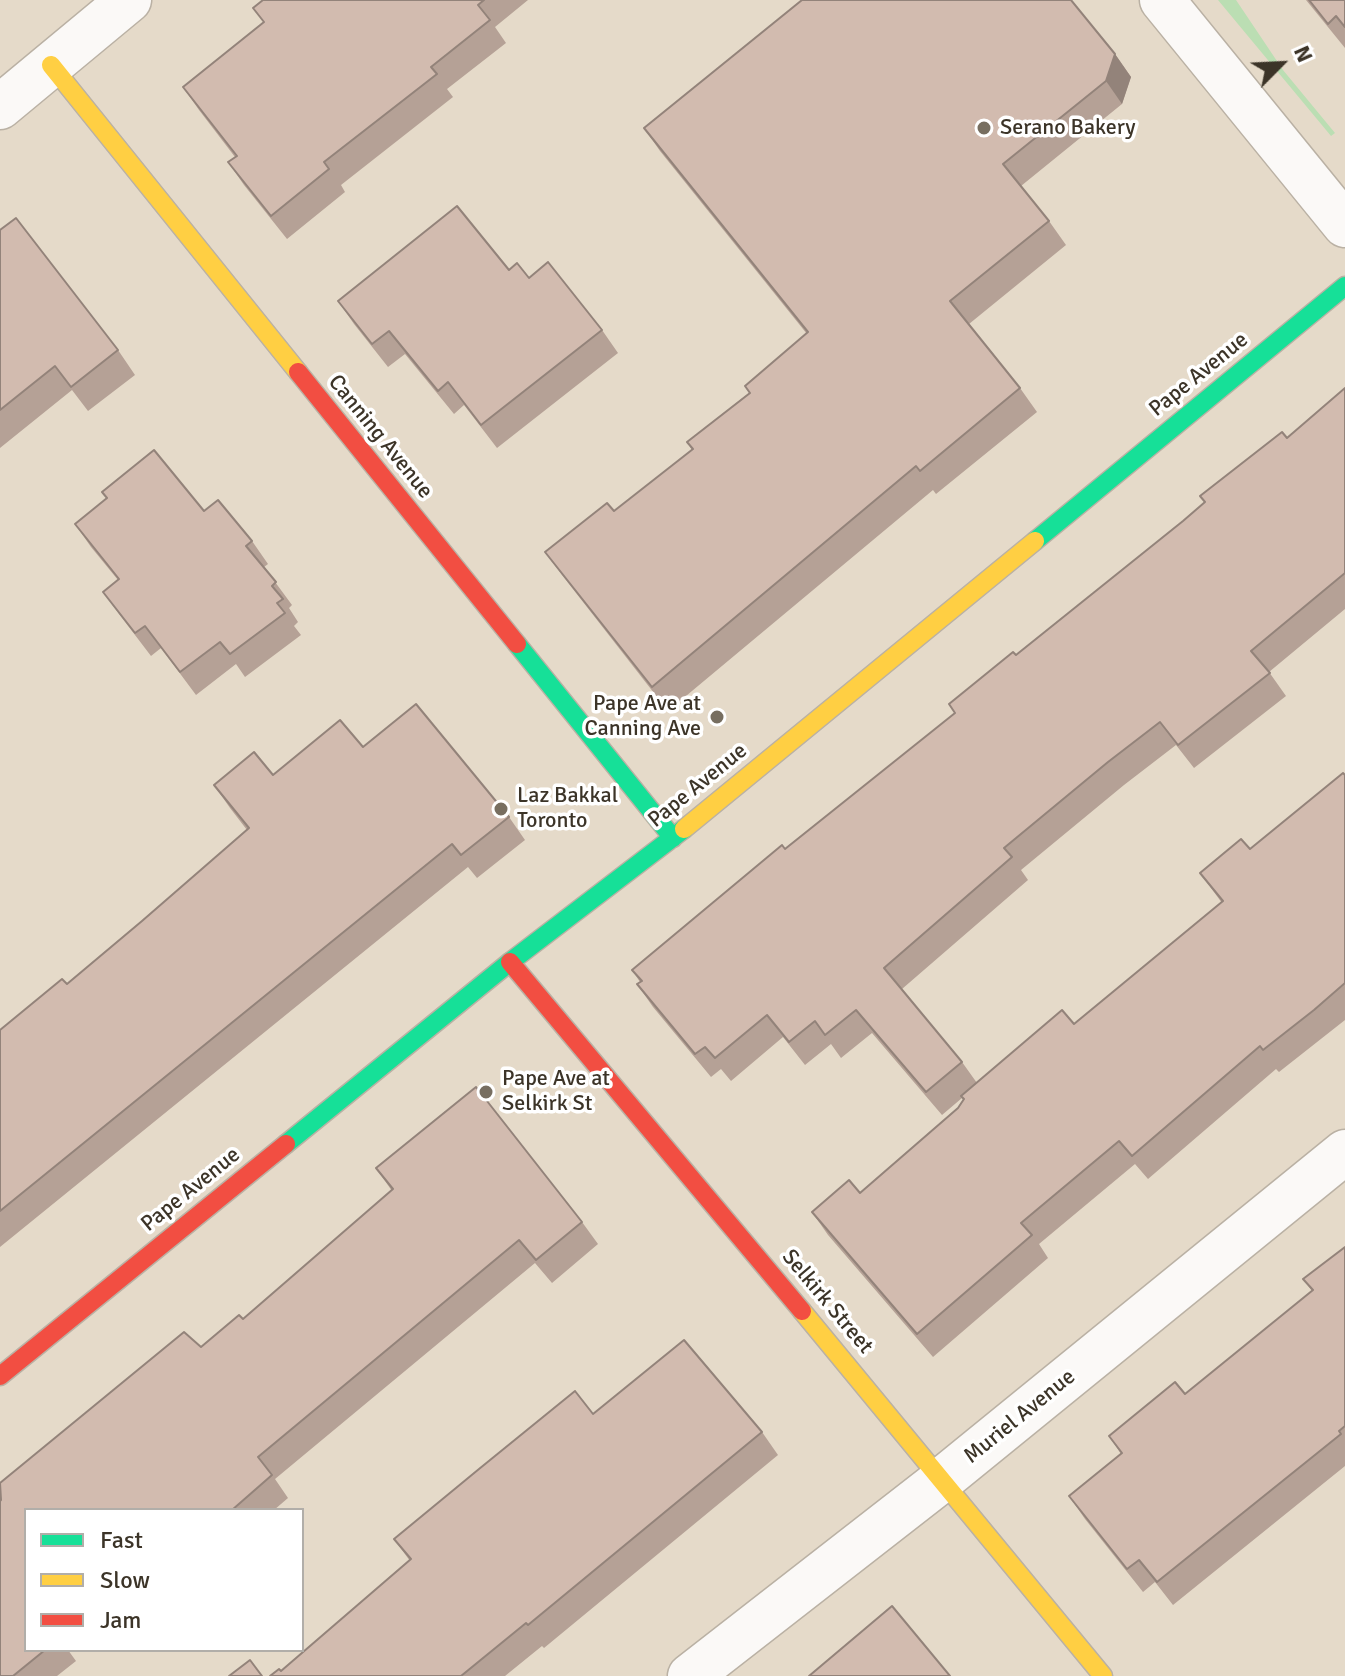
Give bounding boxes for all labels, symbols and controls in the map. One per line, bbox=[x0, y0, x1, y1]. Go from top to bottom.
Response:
north arrow bbox=[1241, 24, 1321, 104]
text: N bbox=[1288, 42, 1319, 67]
place label: Serano Bakery bbox=[1000, 115, 1136, 141]
marker: Serano Bakery bbox=[975, 119, 993, 137]
street label: Pape Avenue bbox=[1144, 327, 1254, 423]
street label: Canning Avenue bbox=[322, 370, 438, 504]
place label: Pape Ave at Canning Ave bbox=[584, 691, 701, 742]
marker: Pape Ave at Canning Ave bbox=[708, 708, 726, 726]
street label: Pape Avenue bbox=[643, 738, 753, 834]
place label: Laz Bakkal Toronto bbox=[517, 783, 618, 834]
marker: Laz Bakkal Toronto bbox=[492, 800, 510, 818]
place label: Pape Ave at Selkirk St bbox=[502, 1066, 610, 1118]
marker: Pape Ave at Selkirk St bbox=[477, 1083, 495, 1101]
street label: Pape Avenue bbox=[136, 1142, 246, 1238]
street label: Selkirk Street bbox=[776, 1245, 878, 1359]
street label: Muriel Avenue bbox=[959, 1364, 1081, 1470]
legend bbox=[24, 1508, 304, 1652]
text: Fast bbox=[100, 1525, 143, 1555]
text: Slow bbox=[100, 1565, 150, 1595]
text: Jam bbox=[100, 1605, 141, 1635]

